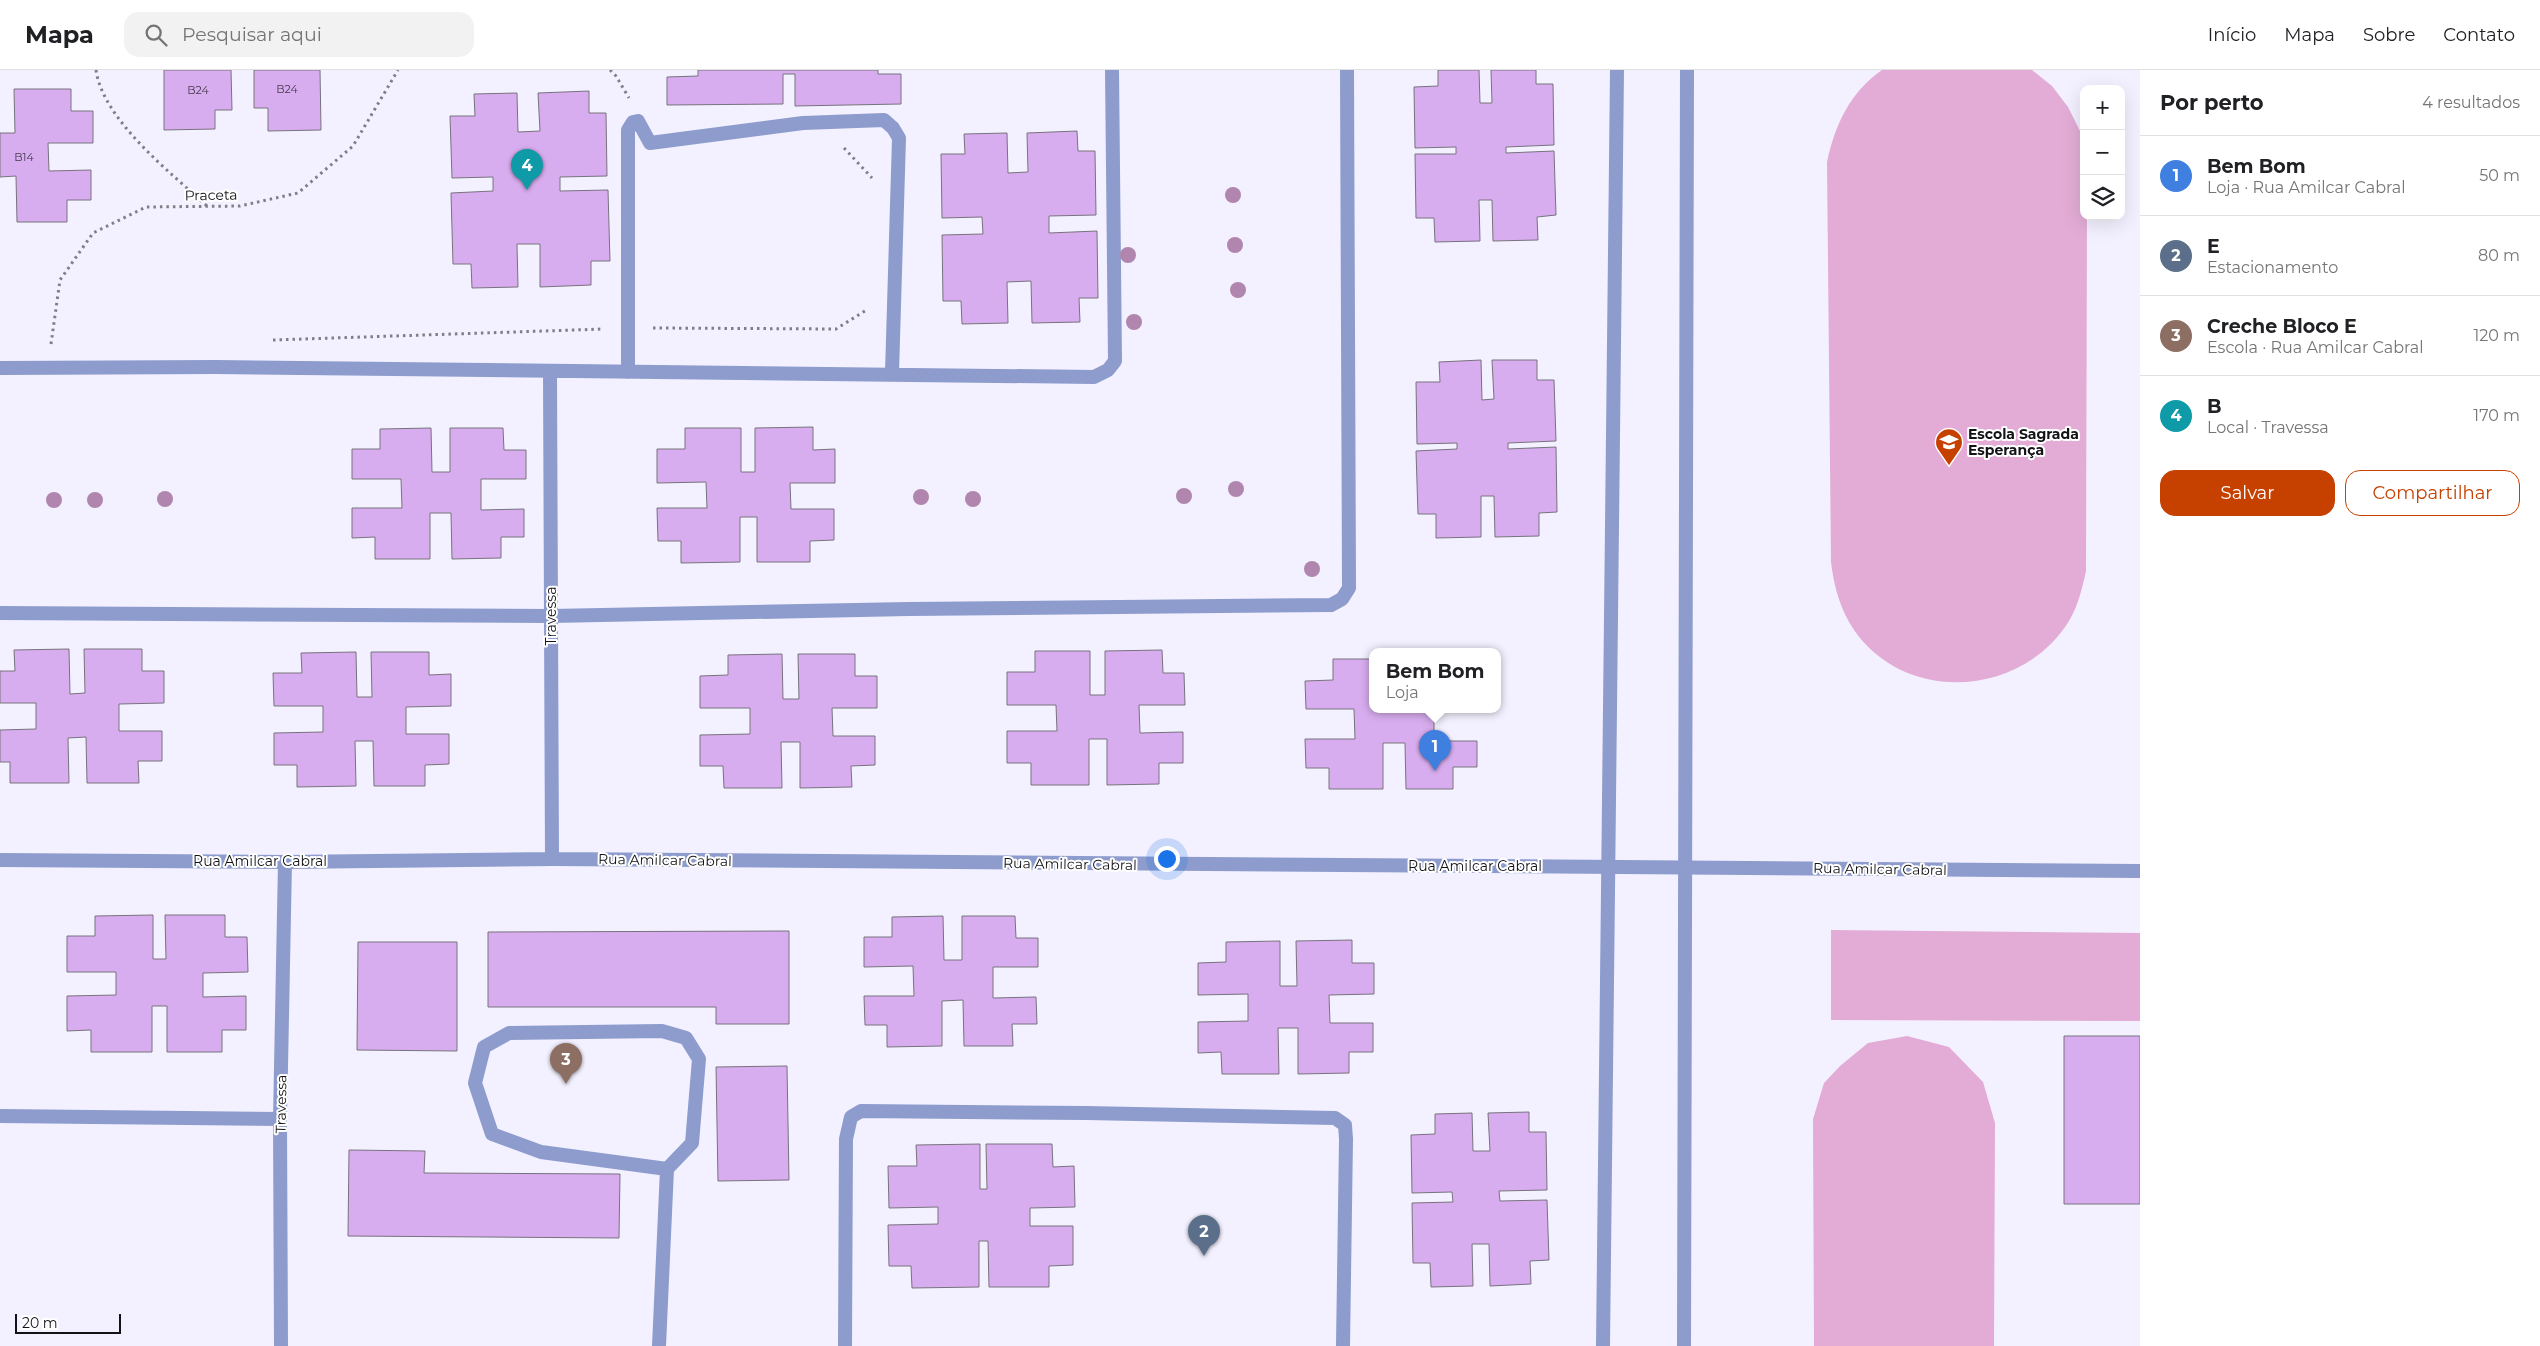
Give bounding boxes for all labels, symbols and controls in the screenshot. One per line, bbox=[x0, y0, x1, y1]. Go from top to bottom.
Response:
search box bbox=[124, 12, 474, 57]
text: Mapa bbox=[25, 20, 94, 49]
icon: search bbox=[142, 21, 170, 49]
text: Pesquisar aqui bbox=[182, 23, 322, 46]
text: Início bbox=[2208, 24, 2256, 46]
text: Mapa bbox=[2284, 24, 2335, 46]
text: Sobre bbox=[2363, 24, 2415, 46]
text: Contato bbox=[2443, 24, 2515, 46]
house number: B24 bbox=[276, 82, 299, 96]
house number: B24 bbox=[187, 83, 210, 97]
map controls bbox=[2080, 85, 2125, 220]
button: + bbox=[2080, 85, 2125, 130]
text: Por perto bbox=[2160, 90, 2264, 115]
text: 4 resultados bbox=[2422, 93, 2520, 112]
button: − bbox=[2080, 130, 2125, 175]
pin: 4 bbox=[511, 149, 543, 190]
house number: B14 bbox=[14, 150, 34, 164]
text: Bem Bom bbox=[2207, 155, 2306, 178]
text: 1 bbox=[2173, 166, 2179, 185]
text: 50 m bbox=[2479, 166, 2520, 185]
button: layers bbox=[2080, 175, 2125, 220]
text: Loja · Rua Amilcar Cabral bbox=[2207, 178, 2406, 197]
street label: Praceta bbox=[184, 186, 238, 204]
text: E bbox=[2207, 235, 2220, 258]
text: 2 bbox=[2171, 246, 2181, 265]
text: 80 m bbox=[2478, 246, 2520, 265]
text: Estacionamento bbox=[2207, 258, 2338, 277]
text: Creche Bloco E bbox=[2207, 315, 2357, 338]
text: 3 bbox=[2171, 326, 2181, 345]
text: 120 m bbox=[2473, 326, 2520, 345]
text: Escola · Rua Amilcar Cabral bbox=[2207, 338, 2424, 357]
text: B bbox=[2207, 395, 2222, 418]
text: 4 bbox=[2170, 406, 2182, 425]
text: 170 m bbox=[2473, 406, 2520, 425]
text: Local · Travessa bbox=[2207, 418, 2329, 437]
place label: Escola Sagrada Esperança bbox=[1968, 425, 2079, 459]
school or university icon: Escola Sagrada Esperança bbox=[1934, 427, 1964, 466]
button: Salvar bbox=[2160, 470, 2335, 516]
button: Compartilhar bbox=[2345, 470, 2520, 516]
street label: Travessa bbox=[542, 587, 560, 645]
popup bbox=[1369, 648, 1501, 713]
text: Bem Bom bbox=[1386, 660, 1484, 683]
text: Loja bbox=[1386, 683, 1419, 702]
pin: 1 bbox=[1419, 730, 1451, 771]
your location bbox=[1154, 846, 1180, 872]
street label: Rua Amilcar Cabral bbox=[598, 850, 732, 870]
street label: Rua Amilcar Cabral bbox=[193, 852, 327, 870]
street label: Rua Amilcar Cabral bbox=[1003, 854, 1137, 874]
street label: Rua Amilcar Cabral bbox=[1408, 857, 1542, 875]
street label: Rua Amilcar Cabral bbox=[1813, 859, 1947, 879]
pin: 3 bbox=[550, 1043, 582, 1084]
street label: Travessa bbox=[271, 1074, 291, 1134]
pin: 2 bbox=[1188, 1215, 1220, 1256]
scale bar bbox=[15, 1311, 121, 1334]
text: 20 m bbox=[22, 1314, 58, 1332]

